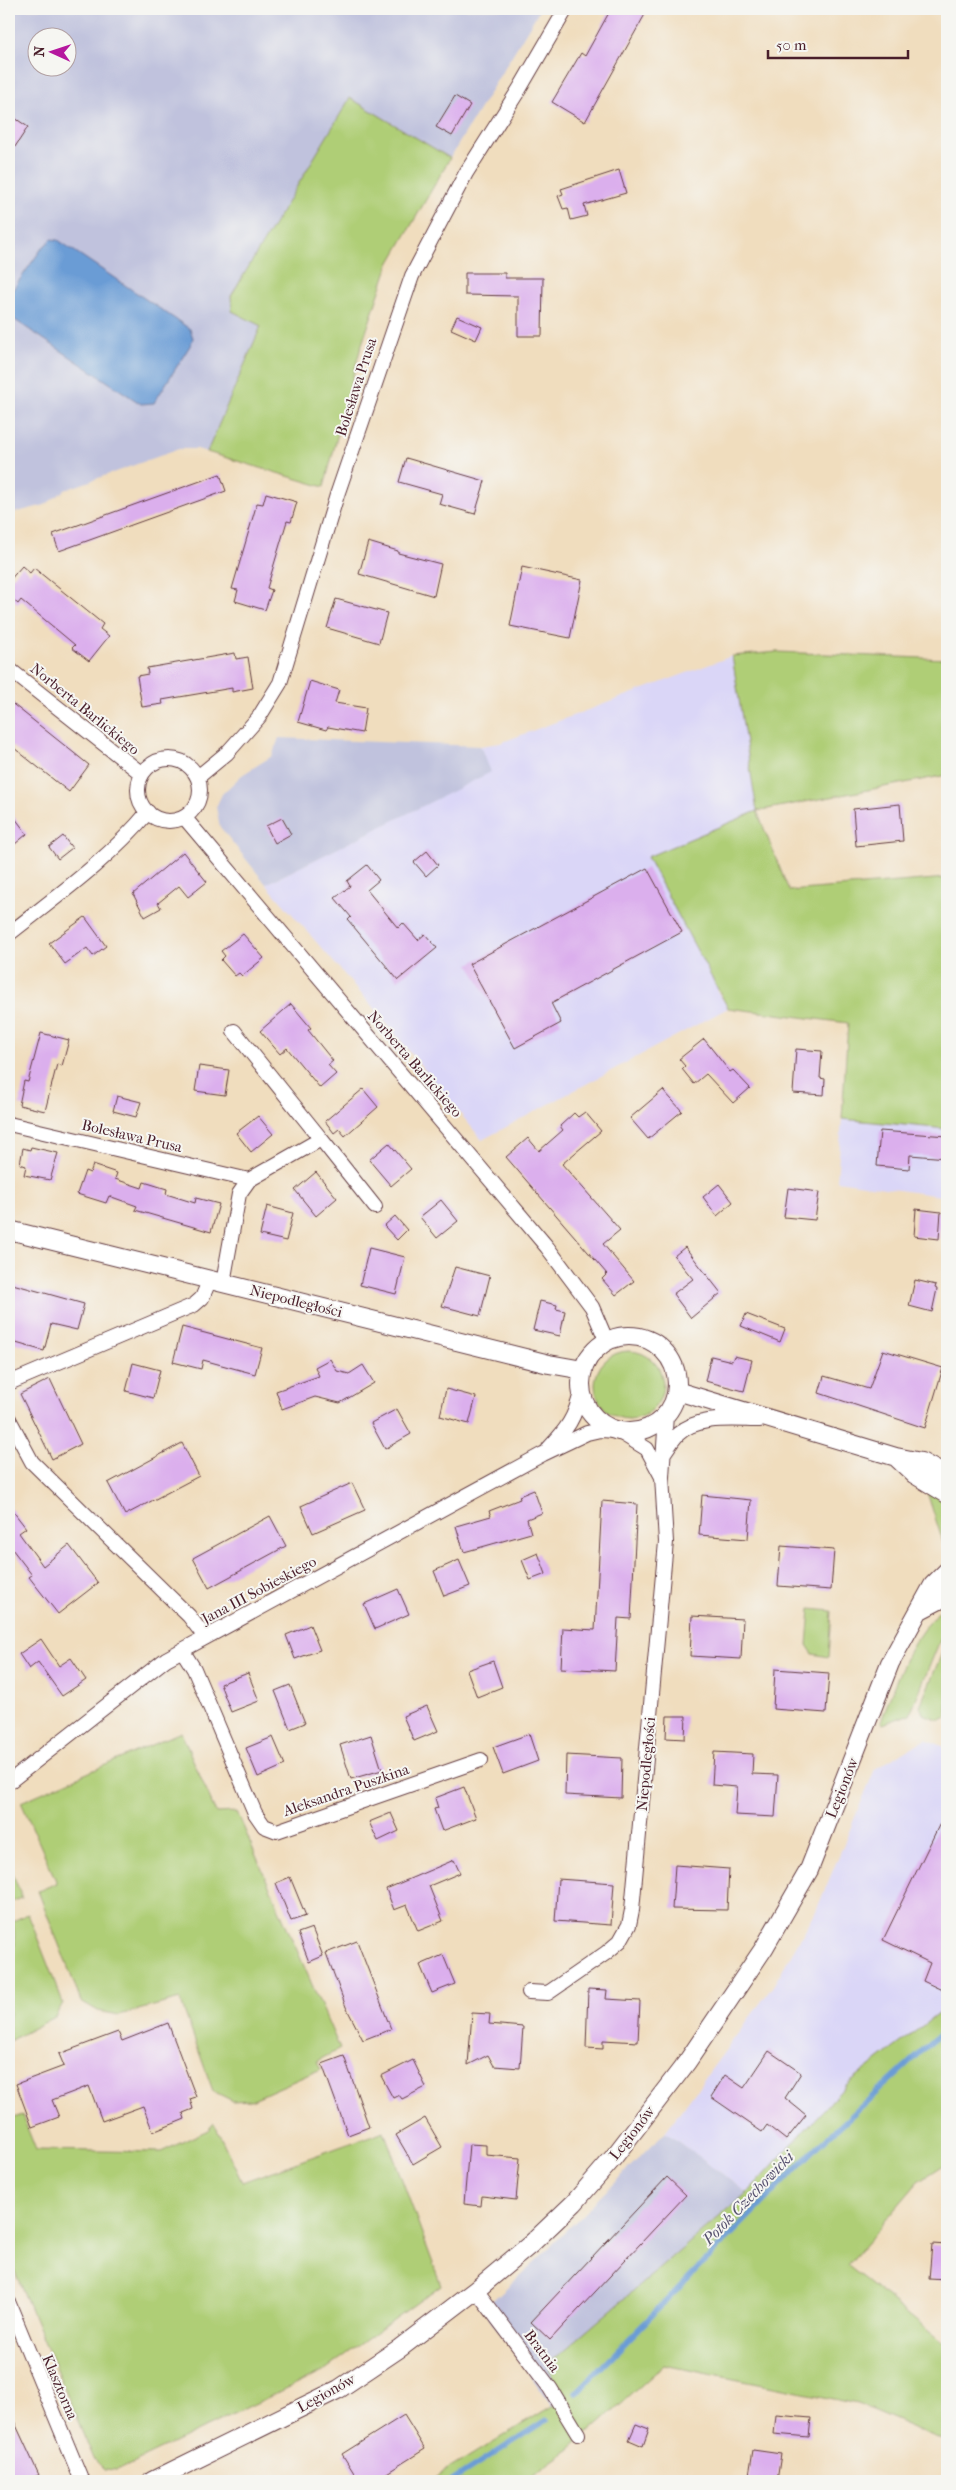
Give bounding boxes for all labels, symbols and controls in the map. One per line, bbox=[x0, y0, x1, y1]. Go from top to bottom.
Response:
north arrow bbox=[28, 28, 78, 78]
scale bar bbox=[768, 28, 908, 60]
text: 50 m bbox=[776, 36, 807, 54]
text: N bbox=[31, 45, 48, 57]
street label: Bolesława Prusa bbox=[332, 334, 381, 439]
street label: Norberta Barlickiego bbox=[27, 659, 144, 759]
street label: Norberta Barlickiego bbox=[364, 1007, 466, 1121]
street label: Bolesława Prusa bbox=[80, 1116, 185, 1157]
street label: Niepodległości bbox=[248, 1281, 345, 1321]
street label: Jana III Sobieskiego bbox=[198, 1552, 320, 1628]
street label: Niepodległości bbox=[633, 1716, 659, 1812]
street label: Legionów bbox=[822, 1754, 863, 1821]
street label: Aleksandra Puszkina bbox=[280, 1760, 412, 1820]
street label: Legionów bbox=[605, 2102, 659, 2164]
water label: Potok Czechowicki bbox=[698, 2146, 798, 2249]
street label: Bratnia bbox=[520, 2326, 564, 2377]
street label: Klasztorna bbox=[38, 2352, 82, 2423]
street label: Legionów bbox=[294, 2369, 359, 2416]

